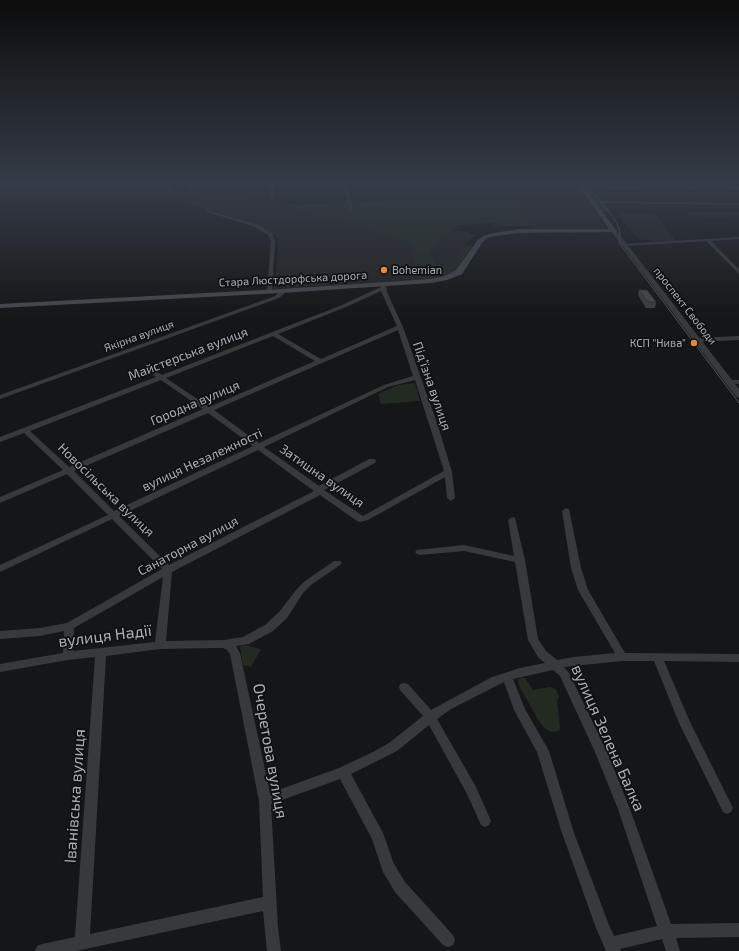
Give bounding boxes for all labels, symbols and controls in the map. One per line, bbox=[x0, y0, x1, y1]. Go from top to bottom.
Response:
place label: Bohemian bbox=[392, 263, 442, 277]
marker: Bohemian bbox=[379, 265, 389, 275]
street label: проспект Свободи bbox=[651, 265, 719, 347]
street label: Стара Люстдорфська дорога bbox=[219, 269, 367, 289]
street label: Якірна вулиця bbox=[102, 317, 176, 355]
street label: Майстерська вулиця bbox=[126, 324, 250, 384]
place label: КСП "Нива" bbox=[630, 336, 686, 350]
marker: КСП "Нива" bbox=[689, 338, 699, 348]
street label: Підʼїзна вулиця bbox=[409, 339, 455, 433]
street label: Городна вулиця bbox=[148, 377, 242, 429]
street label: вулиця Незалежності bbox=[139, 425, 265, 495]
street label: Новосільська вулиця bbox=[55, 440, 157, 540]
street label: Затишна вулиця bbox=[277, 441, 367, 511]
street label: Санаторна вулиця bbox=[135, 513, 241, 579]
street label: вулиця Надії bbox=[57, 621, 153, 651]
street label: вулиця Зелена Балка bbox=[567, 662, 649, 814]
street label: Очеретова вулиця bbox=[249, 682, 291, 820]
street label: Іванівська вулиця bbox=[61, 728, 89, 864]

